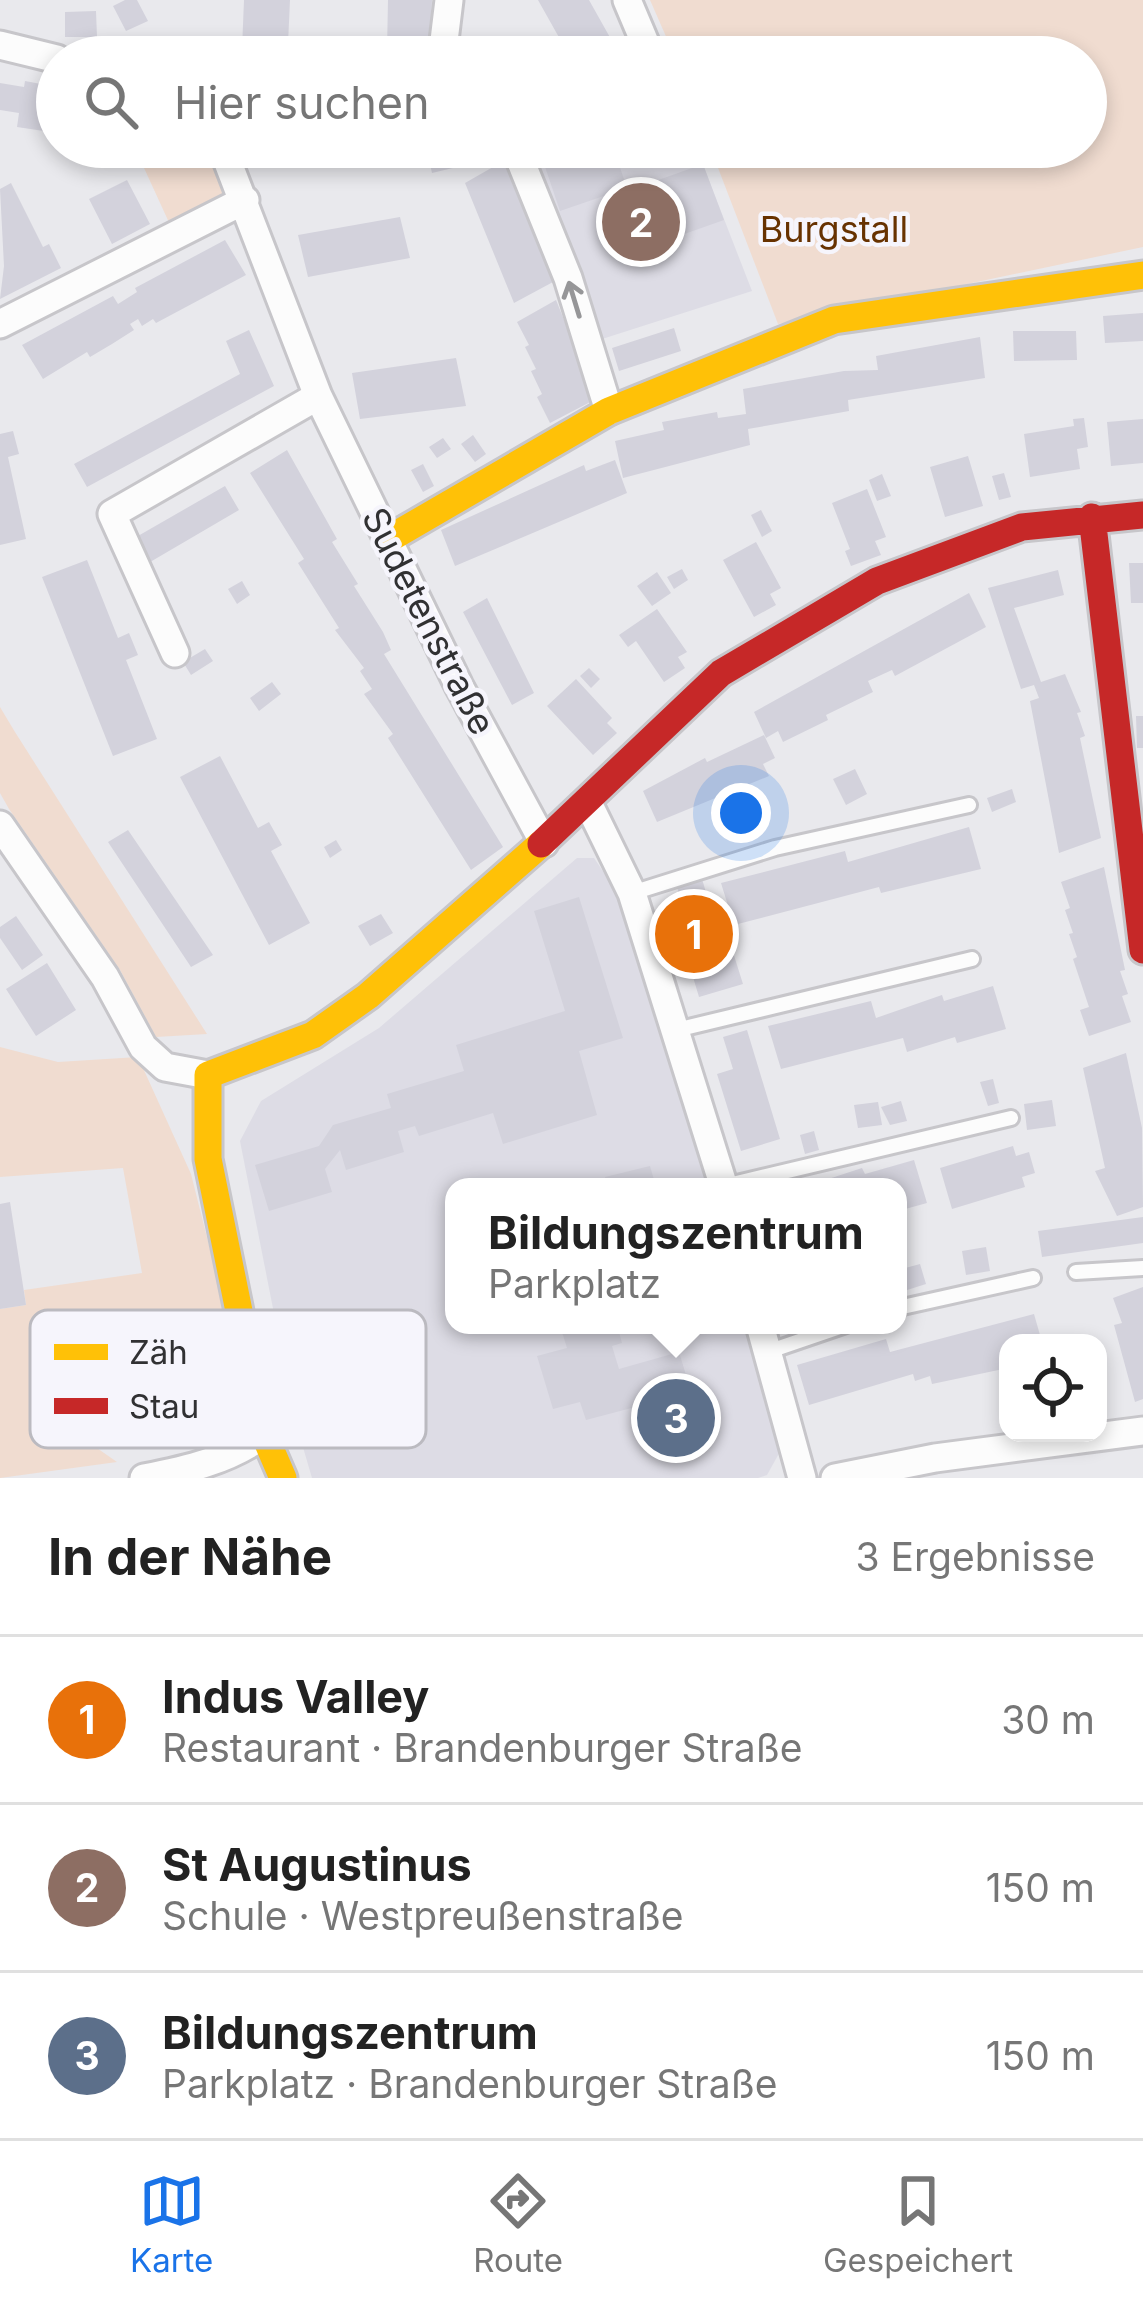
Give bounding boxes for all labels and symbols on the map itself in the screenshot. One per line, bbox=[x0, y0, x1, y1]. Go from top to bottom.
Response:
pin: 2 bbox=[602, 177, 680, 267]
park label: Burgstall bbox=[760, 207, 908, 251]
one-way arrow bbox=[562, 281, 584, 319]
street label: Sudetenstraße bbox=[353, 500, 505, 742]
your location bbox=[711, 783, 771, 843]
pin: 1 bbox=[655, 889, 733, 979]
legend bbox=[30, 1310, 426, 1448]
text: Zäh bbox=[129, 1332, 188, 1372]
pin: 3 bbox=[637, 1373, 715, 1463]
text: Stau bbox=[129, 1386, 199, 1426]

